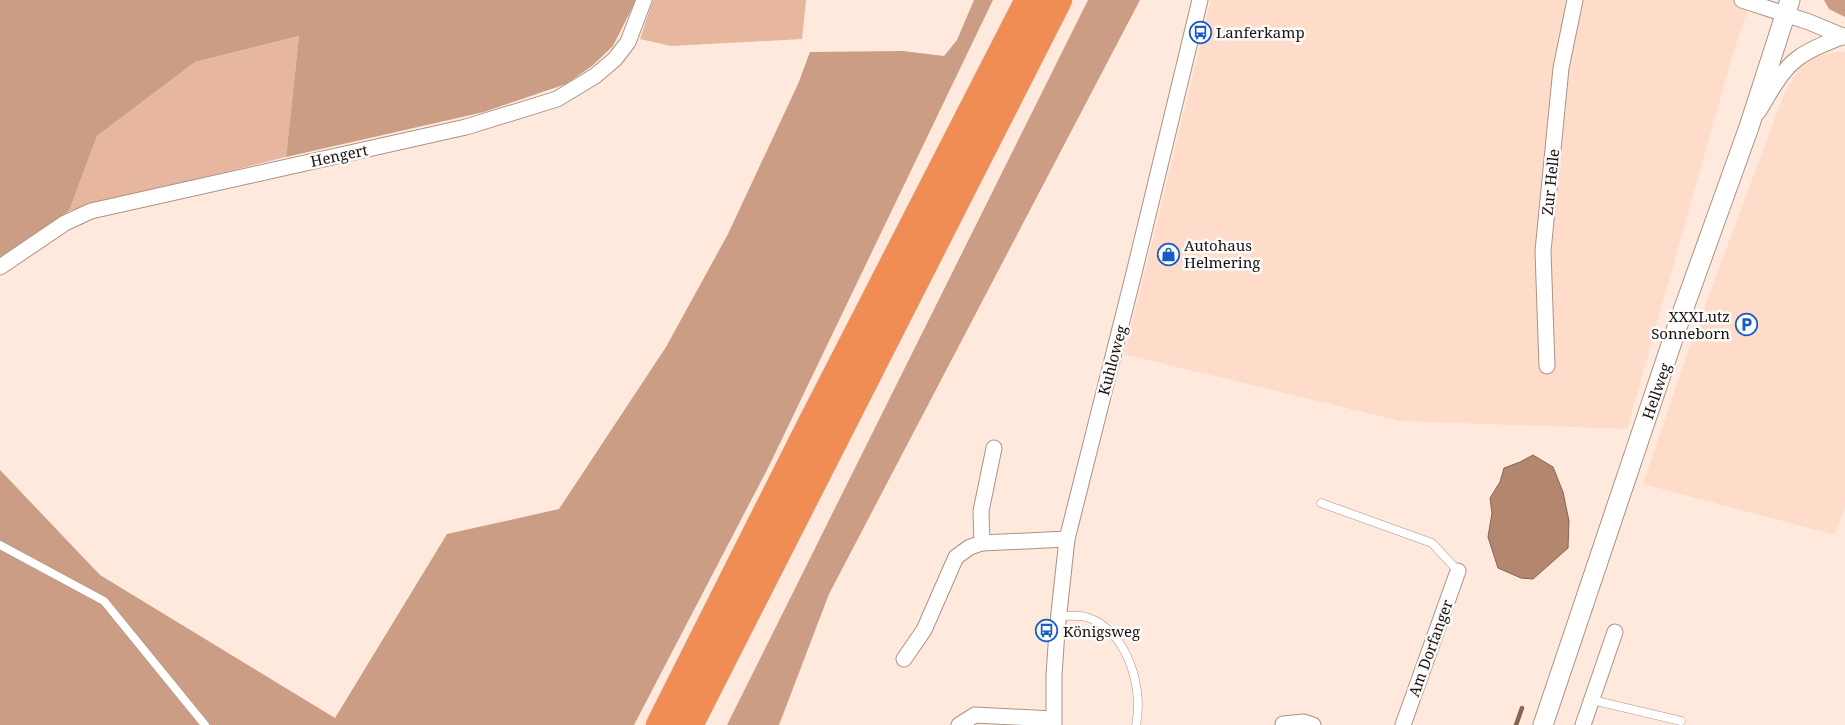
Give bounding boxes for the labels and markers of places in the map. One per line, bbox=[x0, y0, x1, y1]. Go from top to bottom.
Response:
bus stop icon: Lanferkamp bbox=[1188, 20, 1212, 44]
place label: Lanferkamp bbox=[1216, 22, 1305, 42]
place label: Autohaus Helmering bbox=[1184, 235, 1260, 272]
shop icon: Autohaus Helmering bbox=[1156, 242, 1180, 266]
place label: XXXLutz Sonneborn bbox=[1651, 306, 1730, 343]
parking icon: XXXLutz Sonneborn bbox=[1734, 313, 1758, 337]
bus stop icon: Königsweg bbox=[1035, 619, 1059, 643]
place label: Königsweg bbox=[1063, 621, 1140, 641]

